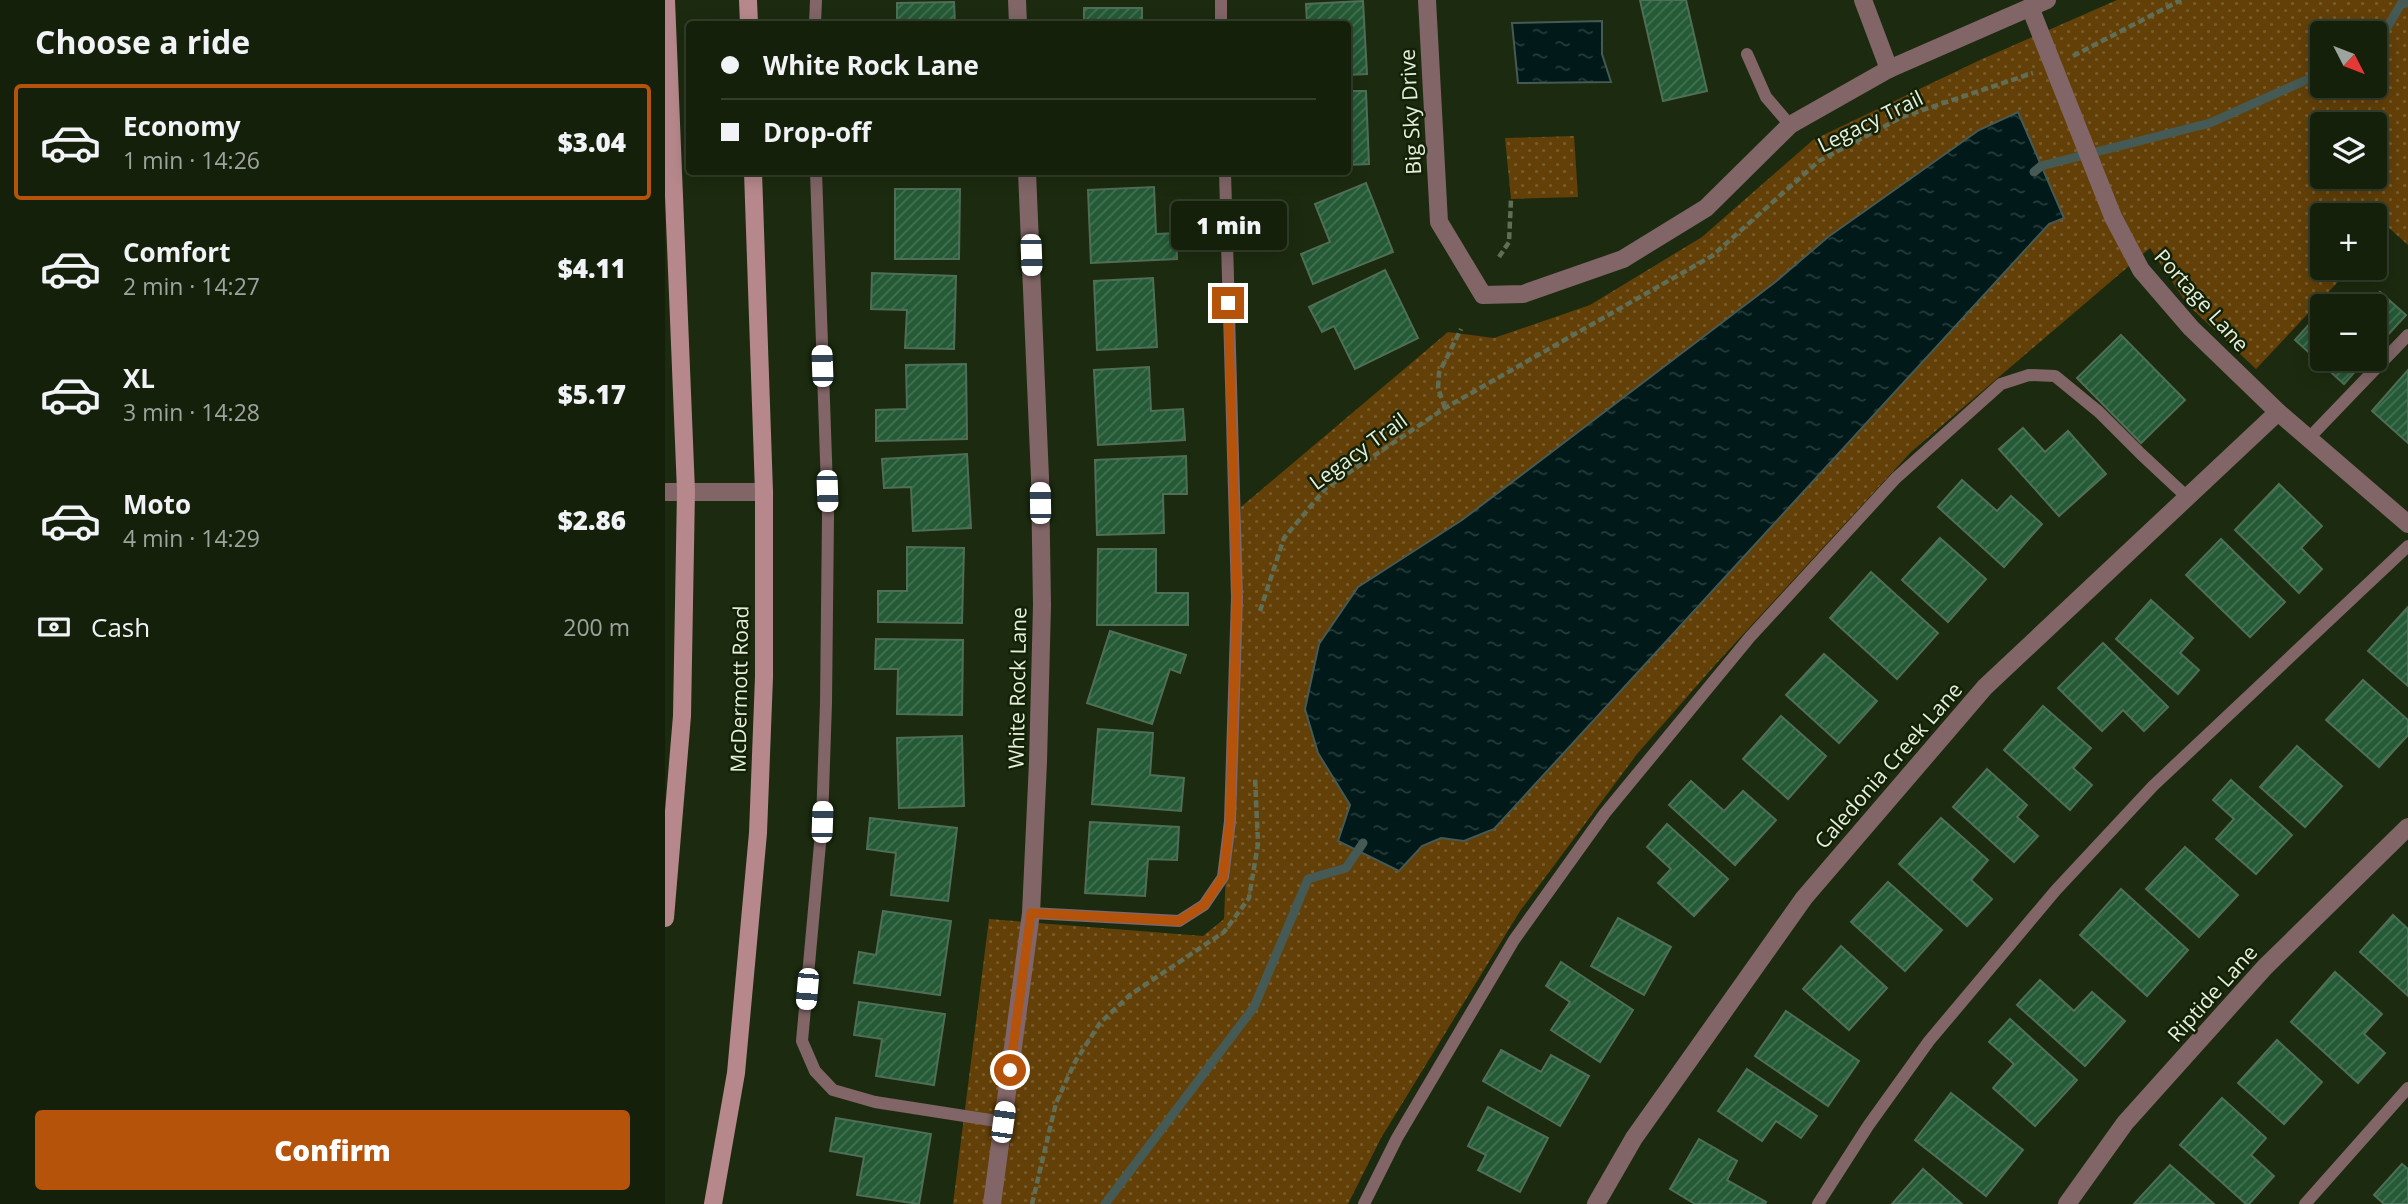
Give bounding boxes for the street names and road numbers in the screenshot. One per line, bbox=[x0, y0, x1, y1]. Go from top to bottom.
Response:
street label: Big Sky Drive bbox=[1393, 49, 1427, 175]
street label: Legacy Trail bbox=[1813, 83, 1927, 159]
street label: Portage Lane bbox=[2148, 243, 2256, 357]
street label: Legacy Trail bbox=[1304, 406, 1412, 496]
street label: McDermott Road bbox=[724, 605, 754, 773]
street label: White Rock Lane bbox=[1002, 607, 1032, 769]
street label: Caledonia Creek Lane bbox=[1808, 676, 1968, 854]
street label: Riptide Lane bbox=[2161, 939, 2263, 1047]

